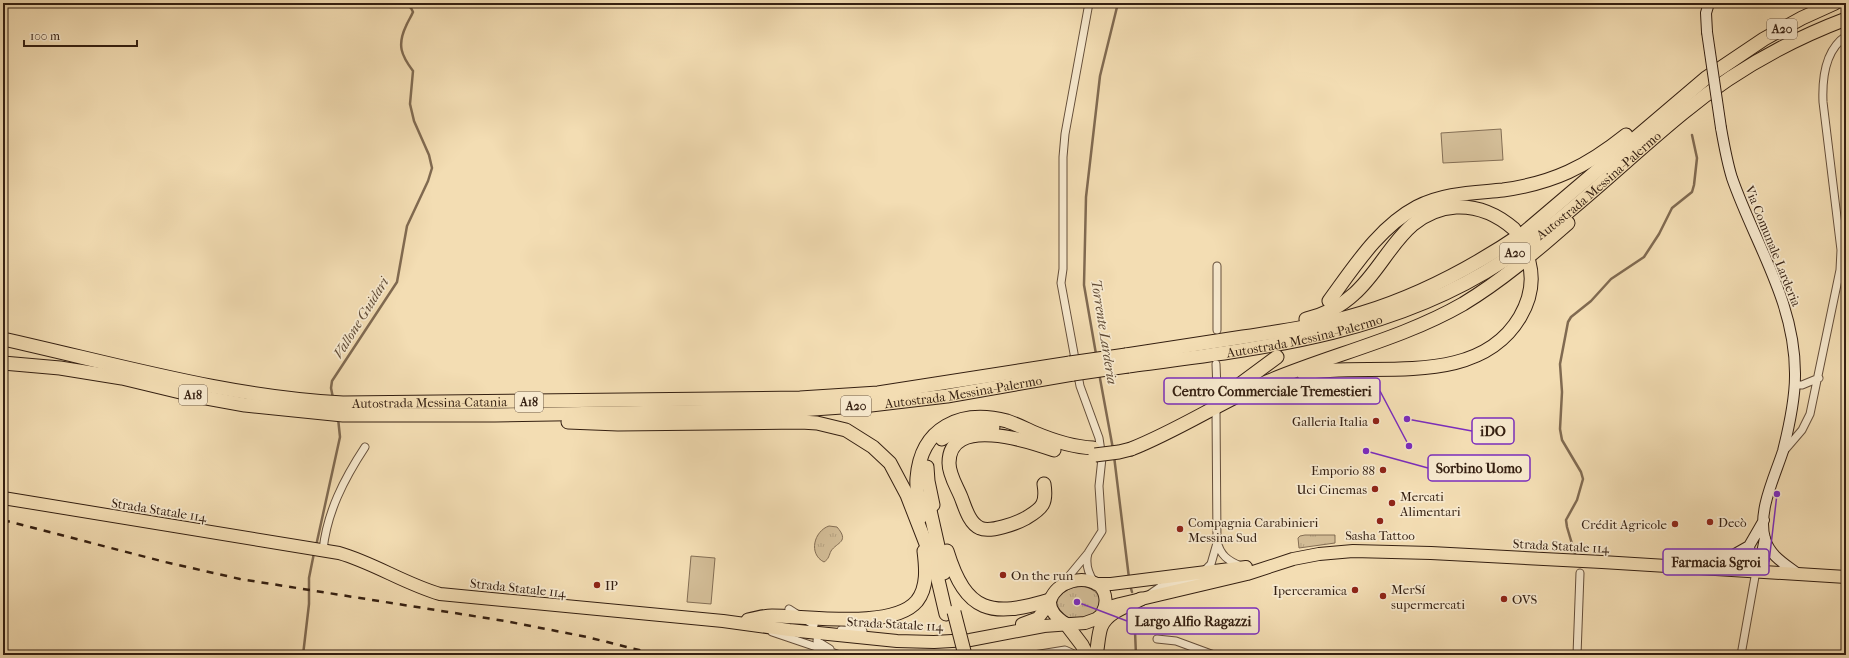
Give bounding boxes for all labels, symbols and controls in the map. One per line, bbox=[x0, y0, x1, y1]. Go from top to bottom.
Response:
road number: A20 bbox=[1767, 19, 1797, 39]
scale bar bbox=[24, 22, 137, 48]
text: 100 m bbox=[30, 29, 60, 43]
street label: Autostrada Messina-Palermo bbox=[1532, 127, 1664, 243]
street label: Via Comunale Larderia bbox=[1742, 183, 1804, 309]
road number: A20 bbox=[1500, 243, 1530, 263]
water label: Vallone Guidari bbox=[329, 274, 393, 361]
water label: Torrente Larderia bbox=[1087, 278, 1121, 386]
street label: Autostrada Messina-Palermo bbox=[1224, 311, 1384, 360]
street label: Autostrada Messina-Palermo bbox=[883, 372, 1043, 411]
callout: Centro Commerciale Tremestieri bbox=[1164, 378, 1380, 404]
text: Centro Commerciale Tremestieri bbox=[1172, 383, 1373, 400]
road number: A18 bbox=[179, 385, 207, 405]
road number: A18 bbox=[515, 392, 543, 412]
street label: Autostrada Messina-Catania bbox=[351, 394, 508, 410]
road number: A20 bbox=[841, 396, 871, 416]
place label: Galleria Italia bbox=[1292, 414, 1369, 429]
marker: Galleria Italia bbox=[1371, 416, 1381, 426]
callout: iDO bbox=[1472, 418, 1514, 444]
text: iDO bbox=[1479, 423, 1506, 440]
callout: Sorbino Uomo bbox=[1428, 455, 1530, 481]
text: Sorbino Uomo bbox=[1436, 460, 1522, 477]
place label: Emporio 88 bbox=[1311, 463, 1375, 478]
marker: Emporio 88 bbox=[1378, 465, 1388, 475]
place label: Uci Cinemas bbox=[1296, 482, 1367, 497]
marker: Uci Cinemas bbox=[1370, 484, 1380, 494]
place label: Mercati Alimentari bbox=[1399, 489, 1461, 519]
street label: Strada Statale 114 bbox=[110, 495, 208, 525]
marker: Mercati Alimentari bbox=[1387, 498, 1397, 508]
place label: Compagnia Carabinieri Messina Sud bbox=[1188, 515, 1318, 545]
place label: Decò bbox=[1718, 515, 1747, 530]
marker: Sasha Tattoo bbox=[1375, 516, 1385, 526]
place label: Crédit Agricole bbox=[1581, 517, 1668, 532]
marker: Decò bbox=[1705, 517, 1715, 527]
marker: Crédit Agricole bbox=[1670, 519, 1680, 529]
marker: Compagnia Carabinieri Messina Sud bbox=[1175, 524, 1185, 534]
place label: Sasha Tattoo bbox=[1345, 528, 1415, 543]
street label: Strada Statale 114 bbox=[1512, 536, 1610, 556]
callout: Farmacia Sgroi bbox=[1663, 549, 1769, 575]
text: Farmacia Sgroi bbox=[1670, 554, 1762, 571]
place label: On the run bbox=[1011, 568, 1074, 583]
marker: On the run bbox=[998, 570, 1008, 580]
street label: Strada Statale 114 bbox=[469, 575, 567, 601]
place label: IP bbox=[605, 578, 618, 593]
marker: IP bbox=[592, 580, 602, 590]
place label: MerSí supermercati bbox=[1391, 582, 1465, 612]
place label: Iperceramica bbox=[1273, 583, 1348, 598]
marker: Iperceramica bbox=[1350, 585, 1360, 595]
marker: MerSí supermercati bbox=[1378, 591, 1388, 601]
place label: OVS bbox=[1512, 592, 1537, 607]
marker: OVS bbox=[1499, 594, 1509, 604]
callout: Largo Alfio Ragazzi bbox=[1127, 608, 1259, 634]
text: Largo Alfio Ragazzi bbox=[1135, 613, 1252, 630]
street label: Strada Statale 114 bbox=[846, 614, 944, 634]

